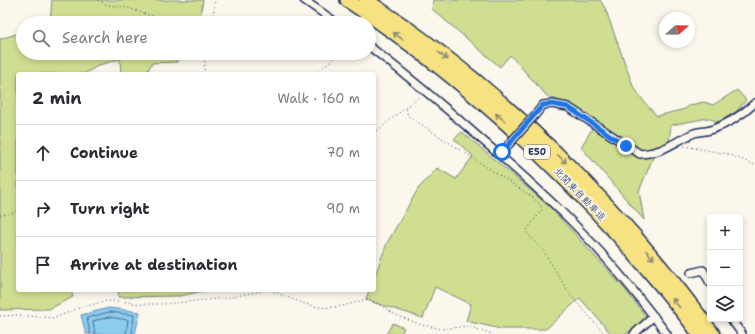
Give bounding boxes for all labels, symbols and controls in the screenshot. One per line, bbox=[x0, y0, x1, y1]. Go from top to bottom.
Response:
north arrow bbox=[659, 12, 695, 48]
search box bbox=[16, 16, 376, 60]
icon: search bbox=[30, 27, 52, 49]
text: Search here bbox=[62, 28, 148, 48]
one-way arrow bbox=[393, 32, 404, 40]
one-way arrow bbox=[438, 51, 448, 60]
text: 2 min bbox=[32, 87, 82, 109]
text: Walk · 160 m bbox=[278, 90, 360, 107]
one-way arrow bbox=[494, 113, 505, 122]
route end bbox=[617, 137, 635, 155]
icon: ahead bbox=[32, 142, 54, 164]
text: Continue bbox=[70, 143, 138, 163]
route start bbox=[493, 143, 511, 161]
text: 70 m bbox=[326, 144, 360, 161]
road number: E50 bbox=[524, 145, 550, 159]
one-way arrow bbox=[557, 155, 567, 164]
street label: 北関東自動車道 bbox=[551, 164, 609, 224]
icon: right bbox=[32, 198, 54, 220]
text: Turn right bbox=[70, 199, 150, 219]
text: 90 m bbox=[326, 200, 360, 217]
map controls bbox=[707, 214, 743, 322]
button: + bbox=[707, 214, 743, 250]
one-way arrow bbox=[646, 249, 655, 260]
button: − bbox=[707, 250, 743, 286]
icon: arrive bbox=[32, 254, 54, 276]
text: Arrive at destination bbox=[70, 255, 238, 275]
button: layers bbox=[707, 286, 743, 322]
one-way arrow bbox=[671, 298, 680, 308]

